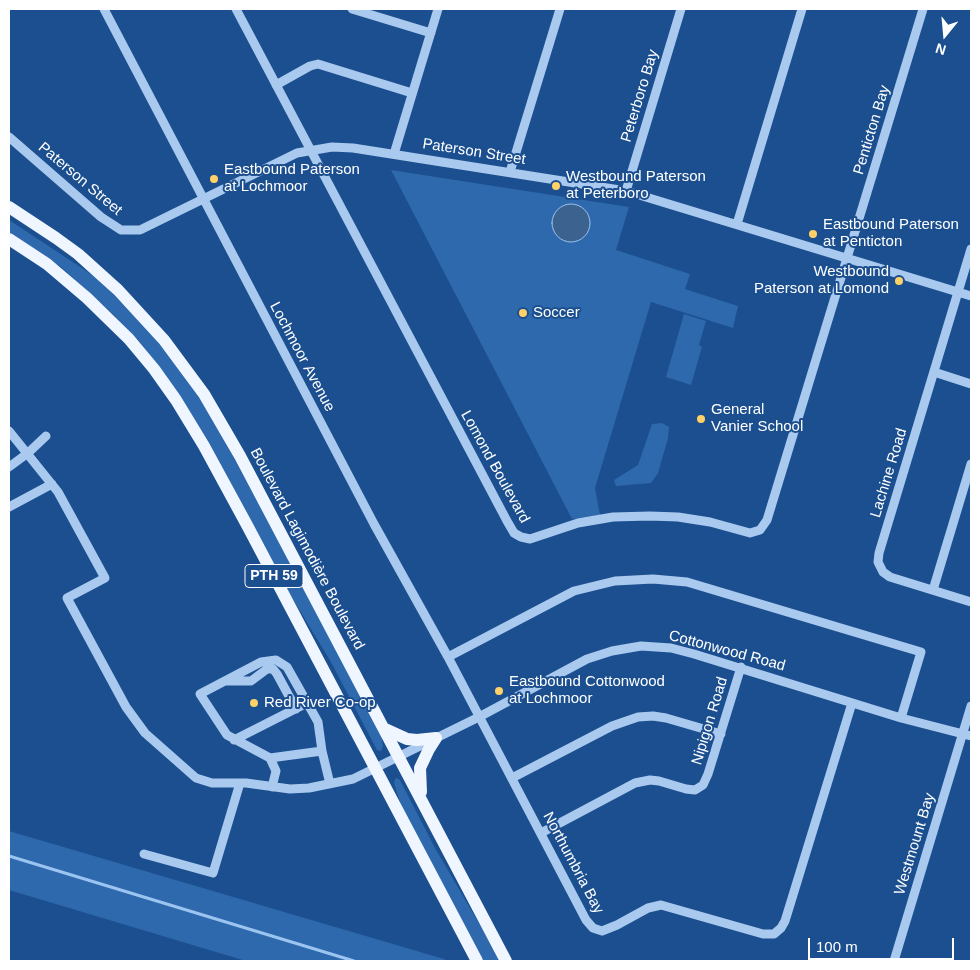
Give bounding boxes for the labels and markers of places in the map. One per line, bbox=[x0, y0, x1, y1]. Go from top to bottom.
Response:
place label: Eastbound Paterson at Lochmoor bbox=[224, 161, 360, 196]
place label: Westbound Paterson at Peterboro bbox=[566, 168, 706, 203]
marker: Eastbound Paterson at Lochmoor bbox=[208, 173, 220, 185]
marker: Westbound Paterson at Peterboro bbox=[550, 180, 562, 192]
place label: Eastbound Paterson at Penticton bbox=[823, 216, 959, 251]
marker: Eastbound Paterson at Penticton bbox=[807, 228, 819, 240]
place label: Westbound Paterson at Lomond bbox=[754, 263, 889, 298]
marker: Westbound Paterson at Lomond bbox=[893, 275, 905, 287]
place label: Soccer bbox=[533, 304, 580, 322]
marker: Soccer bbox=[517, 307, 529, 319]
place label: General Vanier School bbox=[711, 401, 803, 436]
marker: General Vanier School bbox=[695, 413, 707, 425]
place label: Eastbound Cottonwood at Lochmoor bbox=[509, 673, 665, 708]
marker: Eastbound Cottonwood at Lochmoor bbox=[493, 685, 505, 697]
place label: Red River Co-op bbox=[264, 694, 376, 712]
marker: Red River Co-op bbox=[248, 697, 260, 709]

